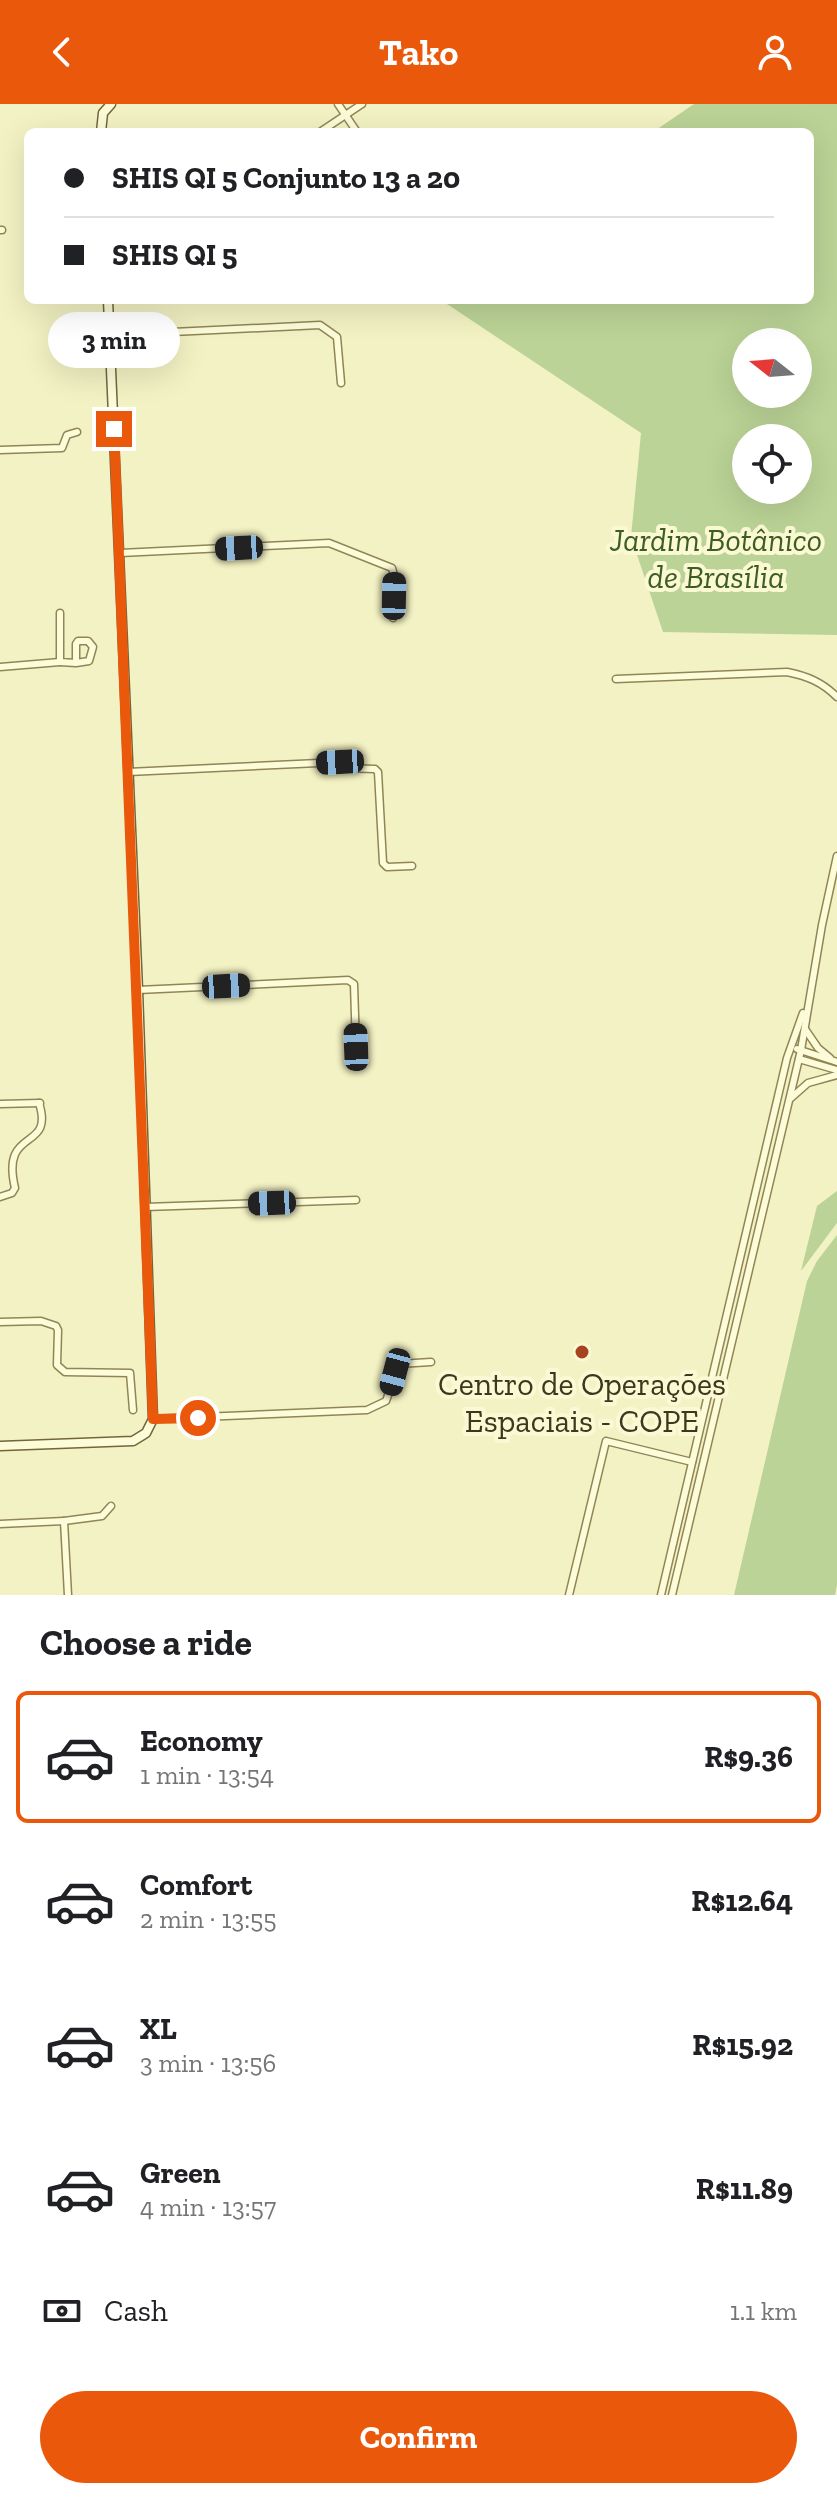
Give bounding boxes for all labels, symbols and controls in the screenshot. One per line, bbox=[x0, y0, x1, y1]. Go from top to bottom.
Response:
icon: back bbox=[40, 30, 84, 74]
icon: person bbox=[753, 30, 797, 74]
text: Tako bbox=[379, 31, 458, 74]
text: SHIS QI 5 Conjunto 13 a 20 bbox=[112, 160, 460, 196]
text: SHIS QI 5 bbox=[112, 237, 237, 273]
callout: 3 min bbox=[48, 313, 180, 369]
text: 3 min bbox=[82, 324, 146, 356]
north arrow bbox=[732, 328, 812, 408]
map controls bbox=[732, 328, 812, 504]
route end bbox=[96, 411, 132, 447]
button: locate bbox=[732, 424, 812, 504]
park label: Jardim Botânico de Brasília bbox=[609, 521, 822, 596]
car bbox=[214, 535, 264, 561]
car bbox=[382, 572, 406, 620]
car bbox=[315, 749, 365, 775]
car bbox=[201, 973, 251, 999]
car bbox=[343, 1023, 369, 1071]
car bbox=[248, 1190, 296, 1216]
marker: Centro de Operações Espaciais - COPE bbox=[573, 1343, 591, 1361]
car bbox=[377, 1346, 413, 1398]
place label: Centro de Operações Espaciais - COPE bbox=[438, 1365, 726, 1440]
route start bbox=[180, 1400, 216, 1436]
text: Choose a ride bbox=[40, 1621, 252, 1664]
icon: car bbox=[44, 1721, 116, 1793]
text: Economy bbox=[140, 1723, 263, 1759]
text: R$9.36 bbox=[704, 1739, 793, 1775]
text: 1 min · 13:54 bbox=[140, 1759, 274, 1791]
icon: car bbox=[44, 1865, 116, 1937]
text: Comfort bbox=[140, 1867, 252, 1903]
text: R$12.64 bbox=[691, 1883, 793, 1919]
text: 2 min · 13:55 bbox=[140, 1903, 277, 1935]
icon: car bbox=[44, 2009, 116, 2081]
text: XL bbox=[140, 2011, 177, 2047]
text: R$15.92 bbox=[692, 2027, 793, 2063]
text: 3 min · 13:56 bbox=[140, 2047, 276, 2079]
icon: car bbox=[44, 2153, 116, 2225]
text: Green bbox=[140, 2155, 220, 2191]
text: R$11.89 bbox=[696, 2171, 793, 2207]
text: 4 min · 13:57 bbox=[140, 2191, 276, 2223]
icon: cash bbox=[40, 2289, 84, 2333]
text: Cash bbox=[104, 2293, 168, 2329]
text: 1.1 km bbox=[730, 2295, 797, 2327]
button: Confirm bbox=[40, 2391, 797, 2483]

